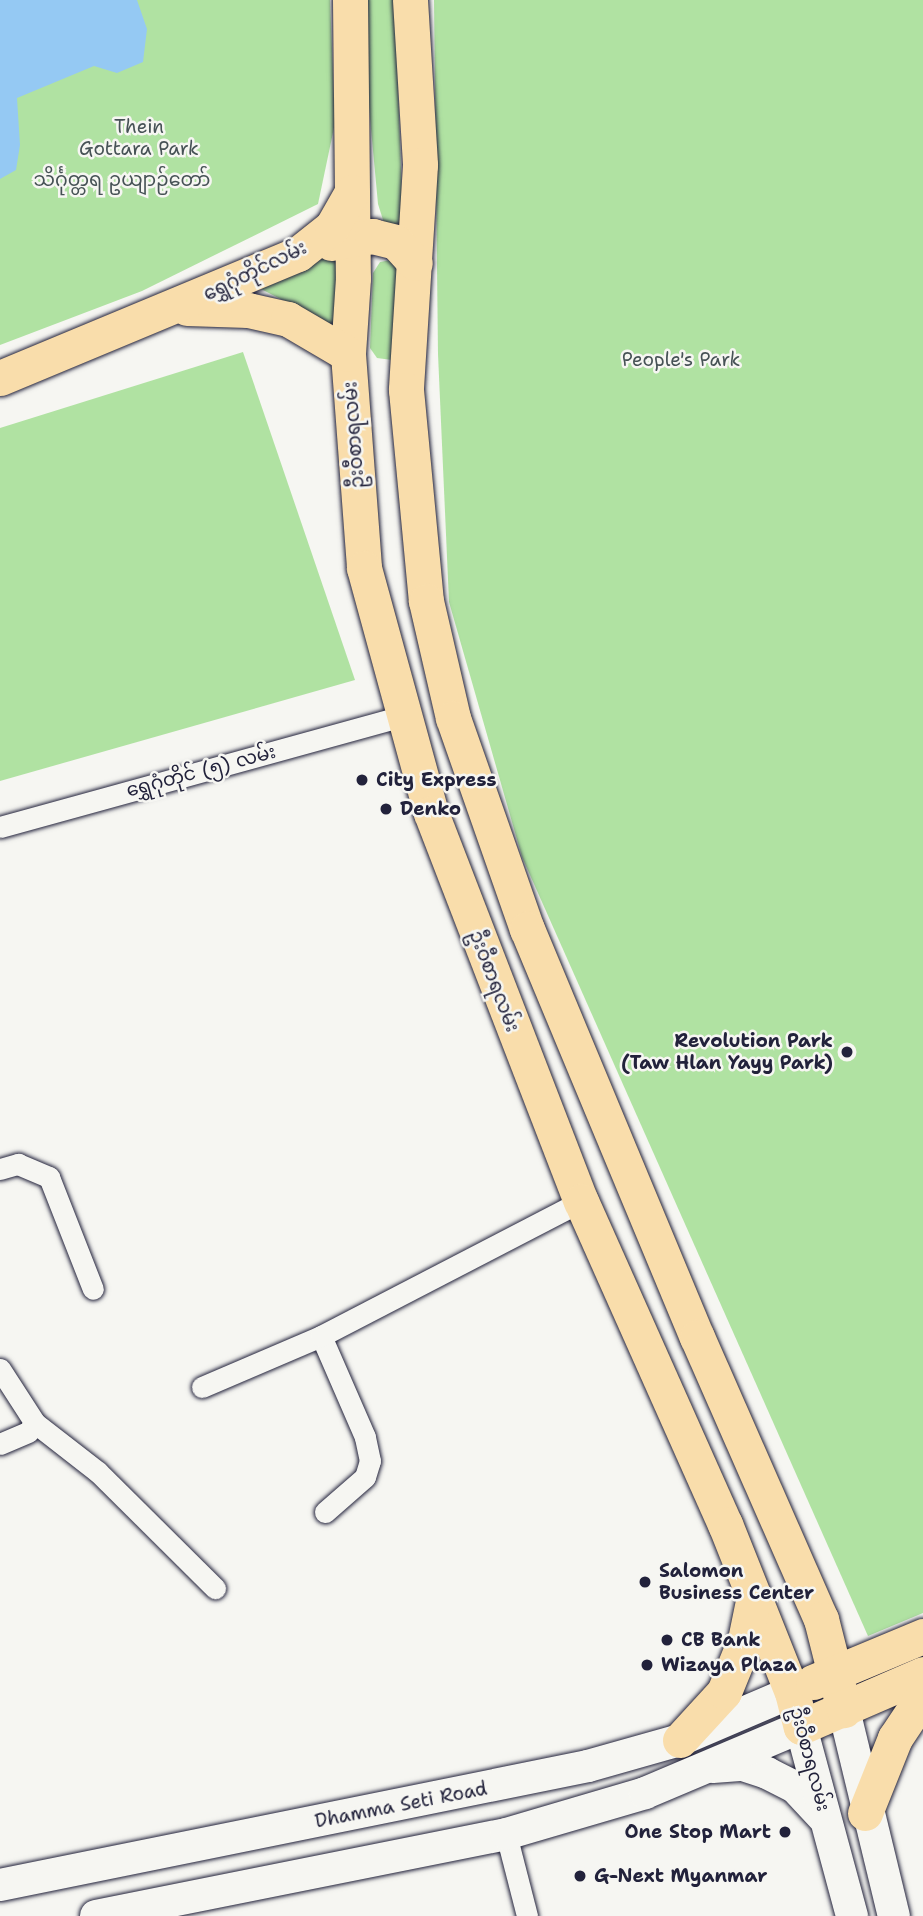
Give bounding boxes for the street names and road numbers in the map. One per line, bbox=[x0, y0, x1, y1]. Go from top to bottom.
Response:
street label: ရွှေဂုံတိုင်လမ်း bbox=[200, 236, 310, 306]
street label: ဦးဝီစာရလမ်း bbox=[339, 381, 369, 489]
street label: ရွှေဂုံတိုင် (၅) လမ်း bbox=[124, 740, 278, 802]
street label: ဦးဝီစာရလမ်း bbox=[464, 927, 524, 1035]
street label: ဦးဝီစာရလမ်း bbox=[785, 1704, 835, 1814]
street label: Dhamma Seti Road bbox=[313, 1777, 489, 1833]

